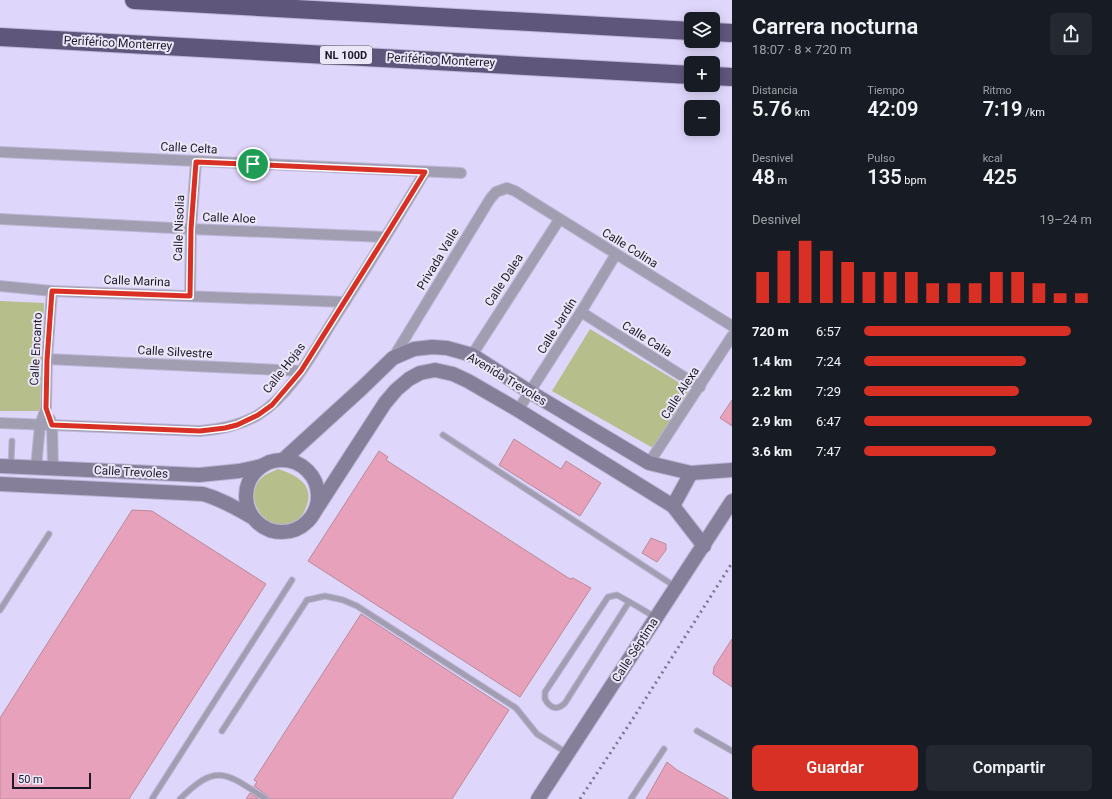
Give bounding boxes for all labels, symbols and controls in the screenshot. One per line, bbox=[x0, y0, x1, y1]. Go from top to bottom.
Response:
map controls bbox=[684, 12, 720, 136]
button: layers bbox=[684, 12, 720, 48]
button: share bbox=[1050, 13, 1092, 55]
text: Carrera nocturna bbox=[752, 14, 918, 39]
street label: Periférico Monterrey bbox=[63, 33, 173, 53]
text: 18:07 · 8 × 720 m bbox=[752, 42, 851, 57]
road number: NL 100D bbox=[320, 46, 372, 64]
street label: Periférico Monterrey bbox=[386, 50, 496, 70]
button: + bbox=[684, 56, 720, 92]
text: Distancia bbox=[752, 84, 798, 97]
text: Tiempo bbox=[867, 84, 905, 97]
text: Ritmo bbox=[983, 84, 1012, 97]
text: 5.76 bbox=[752, 97, 792, 121]
text: 42:09 bbox=[867, 97, 918, 121]
text: 7:19 bbox=[983, 97, 1022, 121]
button: − bbox=[684, 100, 720, 136]
text: km bbox=[792, 106, 810, 119]
text: /km bbox=[1022, 106, 1045, 119]
street label: Calle Celta bbox=[160, 140, 218, 156]
pin bbox=[236, 147, 270, 181]
text: Desnivel bbox=[752, 152, 793, 165]
text: Pulso bbox=[867, 152, 895, 165]
text: kcal bbox=[983, 152, 1003, 165]
icon: arrive bbox=[242, 153, 264, 175]
text: 48 bbox=[752, 165, 775, 189]
text: 135 bbox=[867, 165, 902, 189]
text: 425 bbox=[983, 165, 1017, 189]
text: m bbox=[775, 174, 787, 187]
text: bpm bbox=[902, 174, 926, 187]
street label: Calle Nisolia bbox=[171, 195, 187, 261]
street label: Calle Aloe bbox=[202, 210, 256, 226]
text: Desnivel bbox=[752, 212, 801, 227]
text: 19–24 m bbox=[1040, 212, 1092, 227]
street label: Calle Colina bbox=[600, 225, 660, 271]
street label: Privada Valle bbox=[414, 226, 462, 292]
street label: Calle Dalea bbox=[482, 251, 526, 309]
street label: Calle Marina bbox=[103, 273, 171, 289]
street label: Calle Jardín bbox=[534, 296, 580, 356]
street label: Calle Encanto bbox=[27, 312, 45, 386]
street label: Calle Calia bbox=[619, 318, 675, 360]
text: 720 m bbox=[752, 324, 789, 339]
text: 6:57 bbox=[816, 324, 841, 339]
street label: Calle Hojas bbox=[260, 340, 308, 396]
street label: Calle Silvestre bbox=[137, 343, 213, 361]
street label: Avenida Trevoles bbox=[465, 350, 549, 408]
text: 1.4 km bbox=[752, 354, 792, 369]
text: 7:24 bbox=[816, 354, 841, 369]
street label: Calle Alexa bbox=[658, 364, 702, 422]
text: 2.2 km bbox=[752, 384, 792, 399]
text: 7:29 bbox=[816, 384, 841, 399]
text: 2.9 km bbox=[752, 414, 792, 429]
text: 6:47 bbox=[816, 414, 841, 429]
text: 3.6 km bbox=[752, 444, 792, 459]
text: 7:47 bbox=[816, 444, 841, 459]
street label: Calle Trevoles bbox=[94, 463, 168, 481]
street label: Calle Séptima bbox=[609, 615, 661, 685]
button: Guardar bbox=[752, 745, 918, 791]
button: Compartir bbox=[926, 745, 1092, 791]
scale bar bbox=[12, 771, 91, 790]
text: 50 m bbox=[18, 773, 43, 786]

